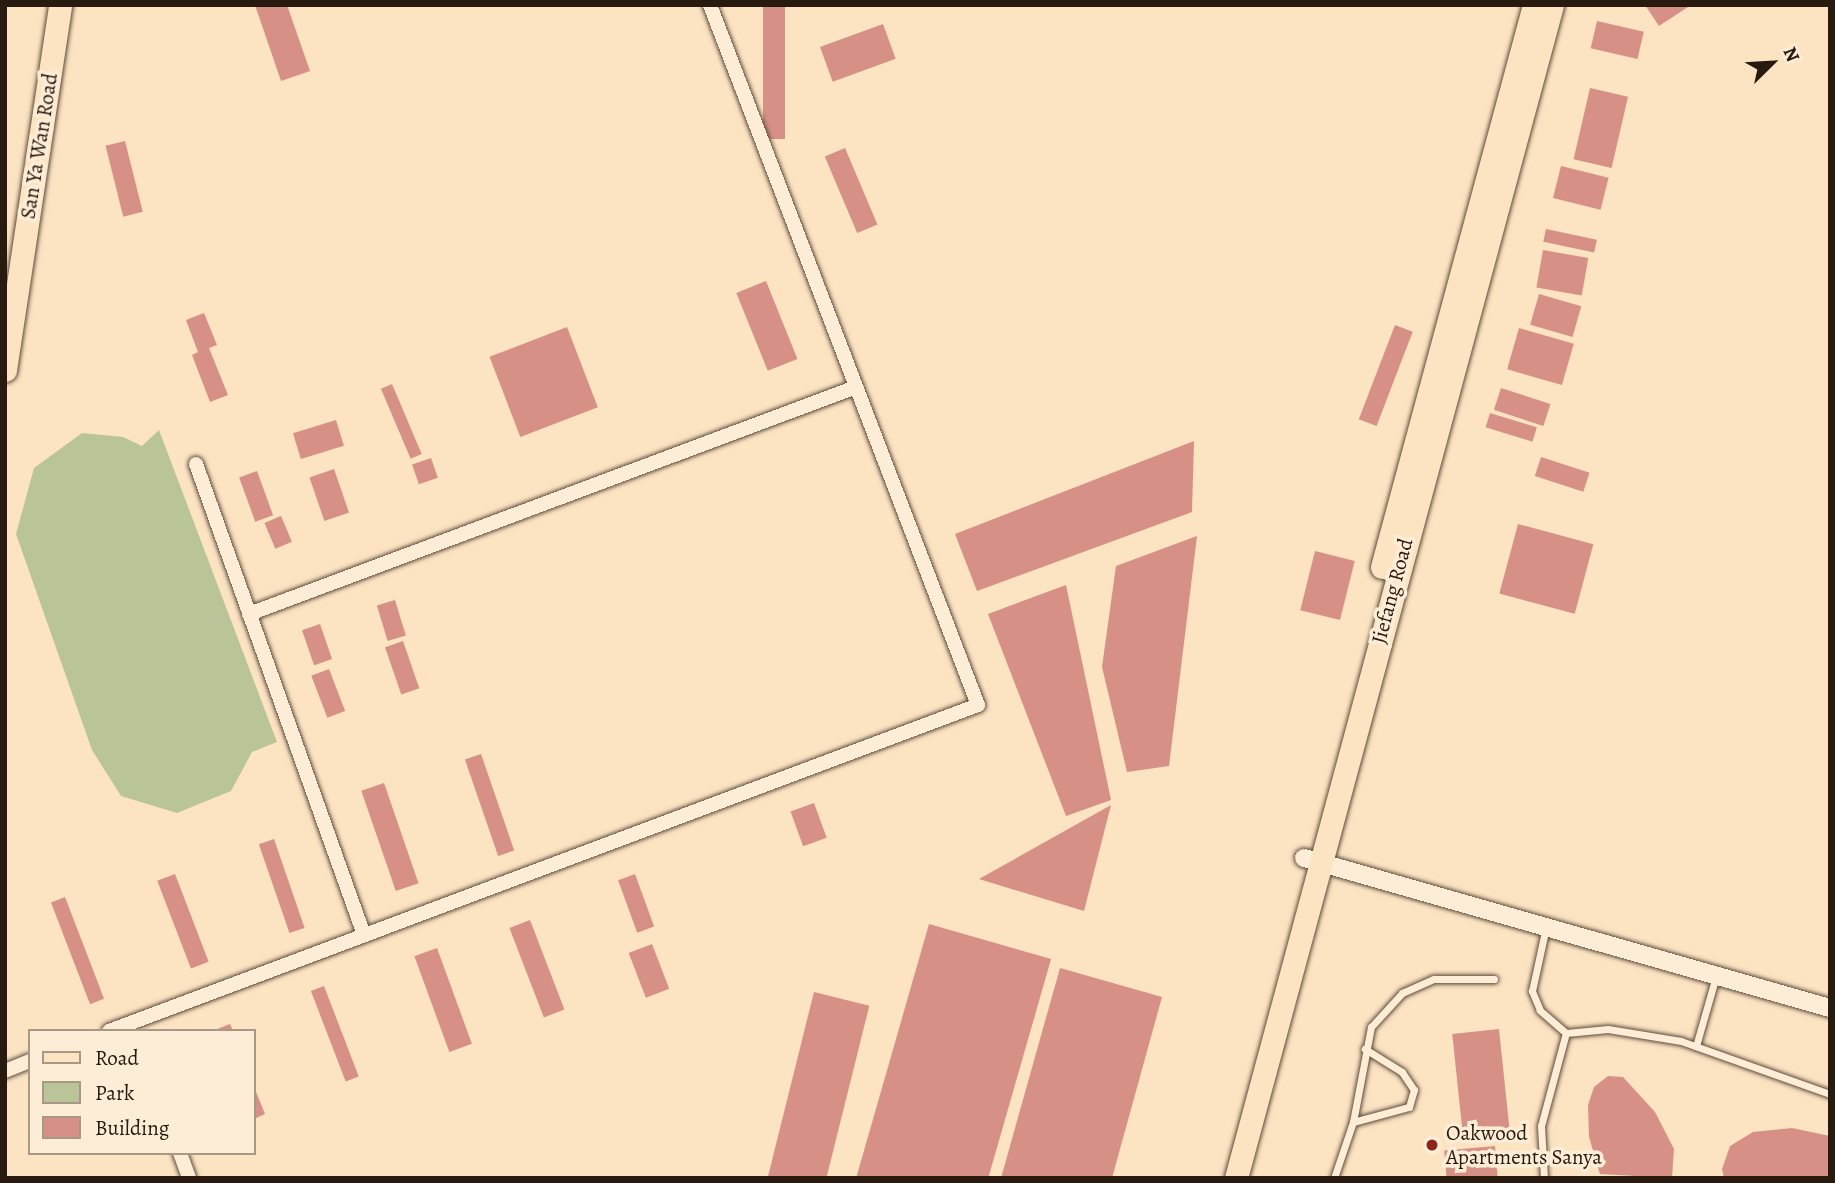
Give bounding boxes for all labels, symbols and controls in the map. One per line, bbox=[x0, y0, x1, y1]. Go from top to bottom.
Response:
north arrow bbox=[1737, 28, 1807, 98]
text: N bbox=[1776, 43, 1806, 66]
street label: San Ya Wan Road bbox=[15, 71, 63, 221]
street label: Jiefang Road bbox=[1366, 535, 1418, 647]
legend bbox=[28, 1029, 256, 1155]
text: Road bbox=[95, 1044, 139, 1072]
text: Park bbox=[95, 1079, 134, 1107]
text: Building bbox=[95, 1114, 169, 1142]
place label: Oakwood Apartments Sanya bbox=[1446, 1120, 1602, 1170]
marker: Oakwood Apartments Sanya bbox=[1424, 1137, 1440, 1153]

